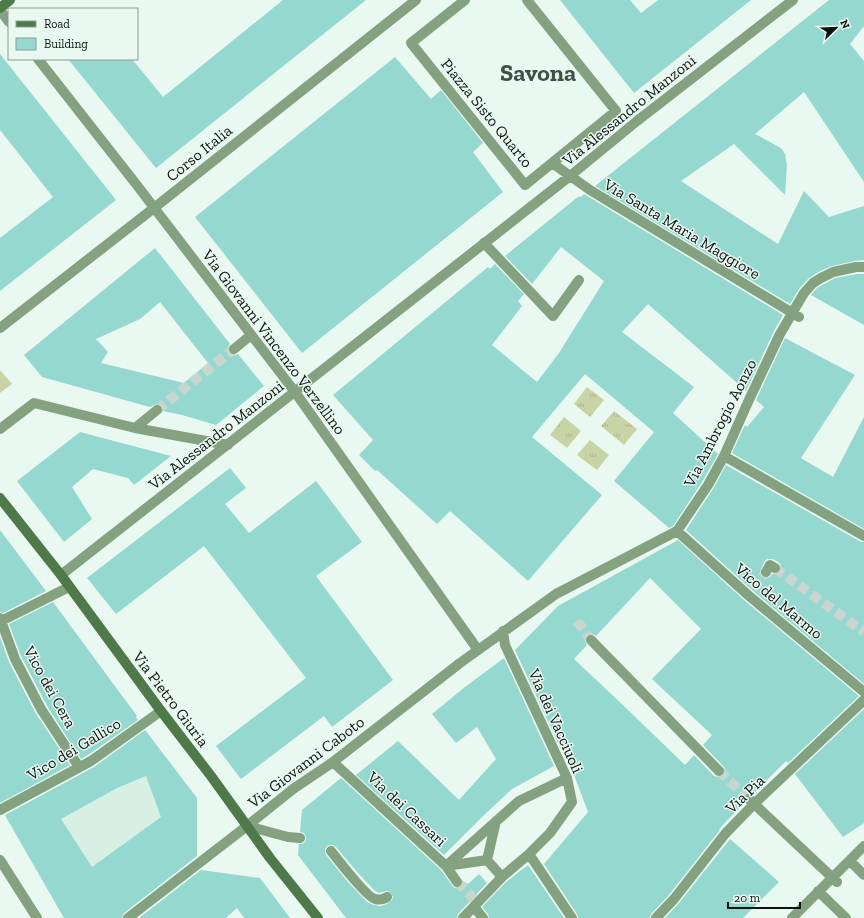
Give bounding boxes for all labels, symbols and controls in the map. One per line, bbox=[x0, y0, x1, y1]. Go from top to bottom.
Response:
legend bbox=[8, 8, 138, 60]
north arrow bbox=[816, 8, 856, 48]
text: Road bbox=[44, 17, 70, 31]
text: N bbox=[837, 18, 853, 31]
text: Building bbox=[44, 37, 88, 51]
street label: Via Alessandro Manzoni bbox=[558, 50, 700, 170]
street label: Piazza Sisto Quarto bbox=[437, 55, 537, 171]
district label: Savona bbox=[500, 58, 576, 87]
street label: Corso Italia bbox=[162, 121, 236, 185]
street label: Via Santa Maria Maggiore bbox=[600, 174, 764, 283]
street label: Via Giovanni Vincenzo Verzellino bbox=[198, 245, 350, 438]
street label: Via Ambrogio Aonzo bbox=[679, 356, 760, 491]
street label: Via Alessandro Manzoni bbox=[144, 376, 288, 494]
street label: Vico del Marmo bbox=[731, 558, 827, 643]
street label: Vico dei Cera bbox=[19, 642, 80, 731]
street label: Via Pietro Giuria bbox=[128, 647, 213, 751]
street label: Via dei Vacciuoli bbox=[524, 665, 588, 777]
street label: Via Giovanni Caboto bbox=[243, 712, 368, 813]
street label: Vico dei Gallico bbox=[23, 714, 124, 785]
street label: Via dei Cassari bbox=[363, 767, 451, 851]
street label: Via Pia bbox=[721, 771, 769, 818]
scale bar bbox=[728, 884, 800, 910]
text: 20 m bbox=[734, 891, 761, 905]

